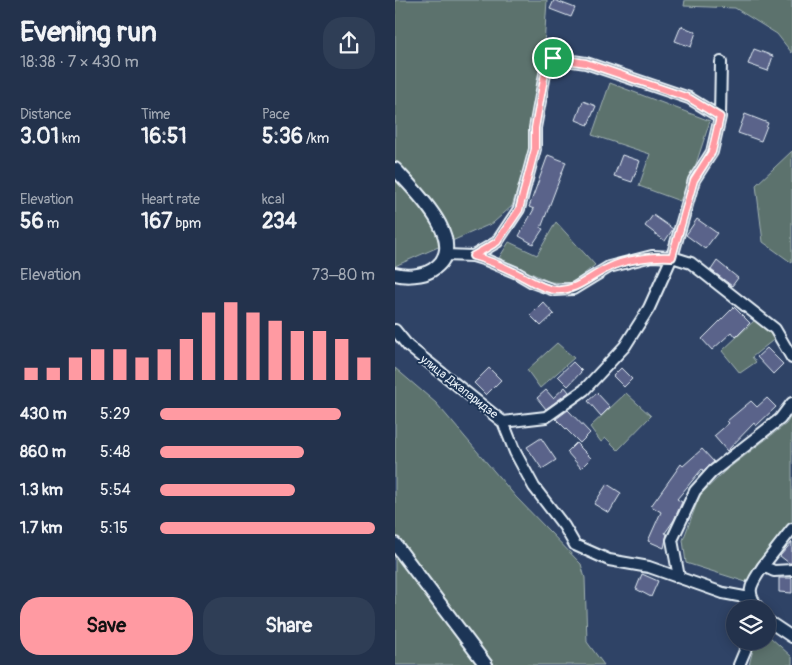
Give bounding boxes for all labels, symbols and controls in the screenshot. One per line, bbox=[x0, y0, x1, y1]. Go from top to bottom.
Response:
text: Evening run bbox=[20, 15, 157, 50]
button: share bbox=[323, 17, 375, 69]
pin bbox=[532, 37, 574, 79]
icon: arrive bbox=[539, 44, 567, 72]
text: 18:38 · 7 × 430 m bbox=[20, 52, 139, 72]
text: Distance bbox=[20, 106, 71, 123]
text: Time bbox=[141, 106, 170, 123]
text: Pace bbox=[262, 106, 290, 123]
text: 3.01 bbox=[20, 123, 59, 150]
text: 16:51 bbox=[141, 123, 187, 150]
text: 5:36 bbox=[262, 123, 303, 150]
text: km bbox=[59, 130, 80, 147]
text: /km bbox=[303, 130, 329, 147]
text: Elevation bbox=[20, 191, 73, 208]
text: Heart rate bbox=[141, 191, 200, 208]
text: kcal bbox=[262, 191, 285, 208]
text: 56 bbox=[20, 208, 44, 235]
text: 167 bbox=[141, 208, 172, 235]
text: 234 bbox=[262, 208, 297, 235]
text: m bbox=[44, 215, 59, 232]
text: bpm bbox=[172, 215, 201, 232]
text: Elevation bbox=[20, 265, 81, 285]
text: 73–80 m bbox=[312, 265, 375, 285]
street label: улица Джапаридзе bbox=[416, 351, 501, 422]
text: 430 m bbox=[20, 404, 67, 424]
text: 5:29 bbox=[100, 404, 130, 424]
text: 860 m bbox=[20, 442, 66, 462]
text: 5:48 bbox=[100, 442, 130, 462]
text: 1.3 km bbox=[20, 480, 63, 500]
text: 5:54 bbox=[100, 480, 131, 500]
text: 1.7 km bbox=[20, 518, 63, 538]
text: 5:15 bbox=[100, 518, 128, 538]
button: Save bbox=[20, 597, 193, 655]
button: Share bbox=[203, 597, 375, 655]
map controls bbox=[726, 600, 776, 650]
button: layers bbox=[726, 600, 776, 650]

